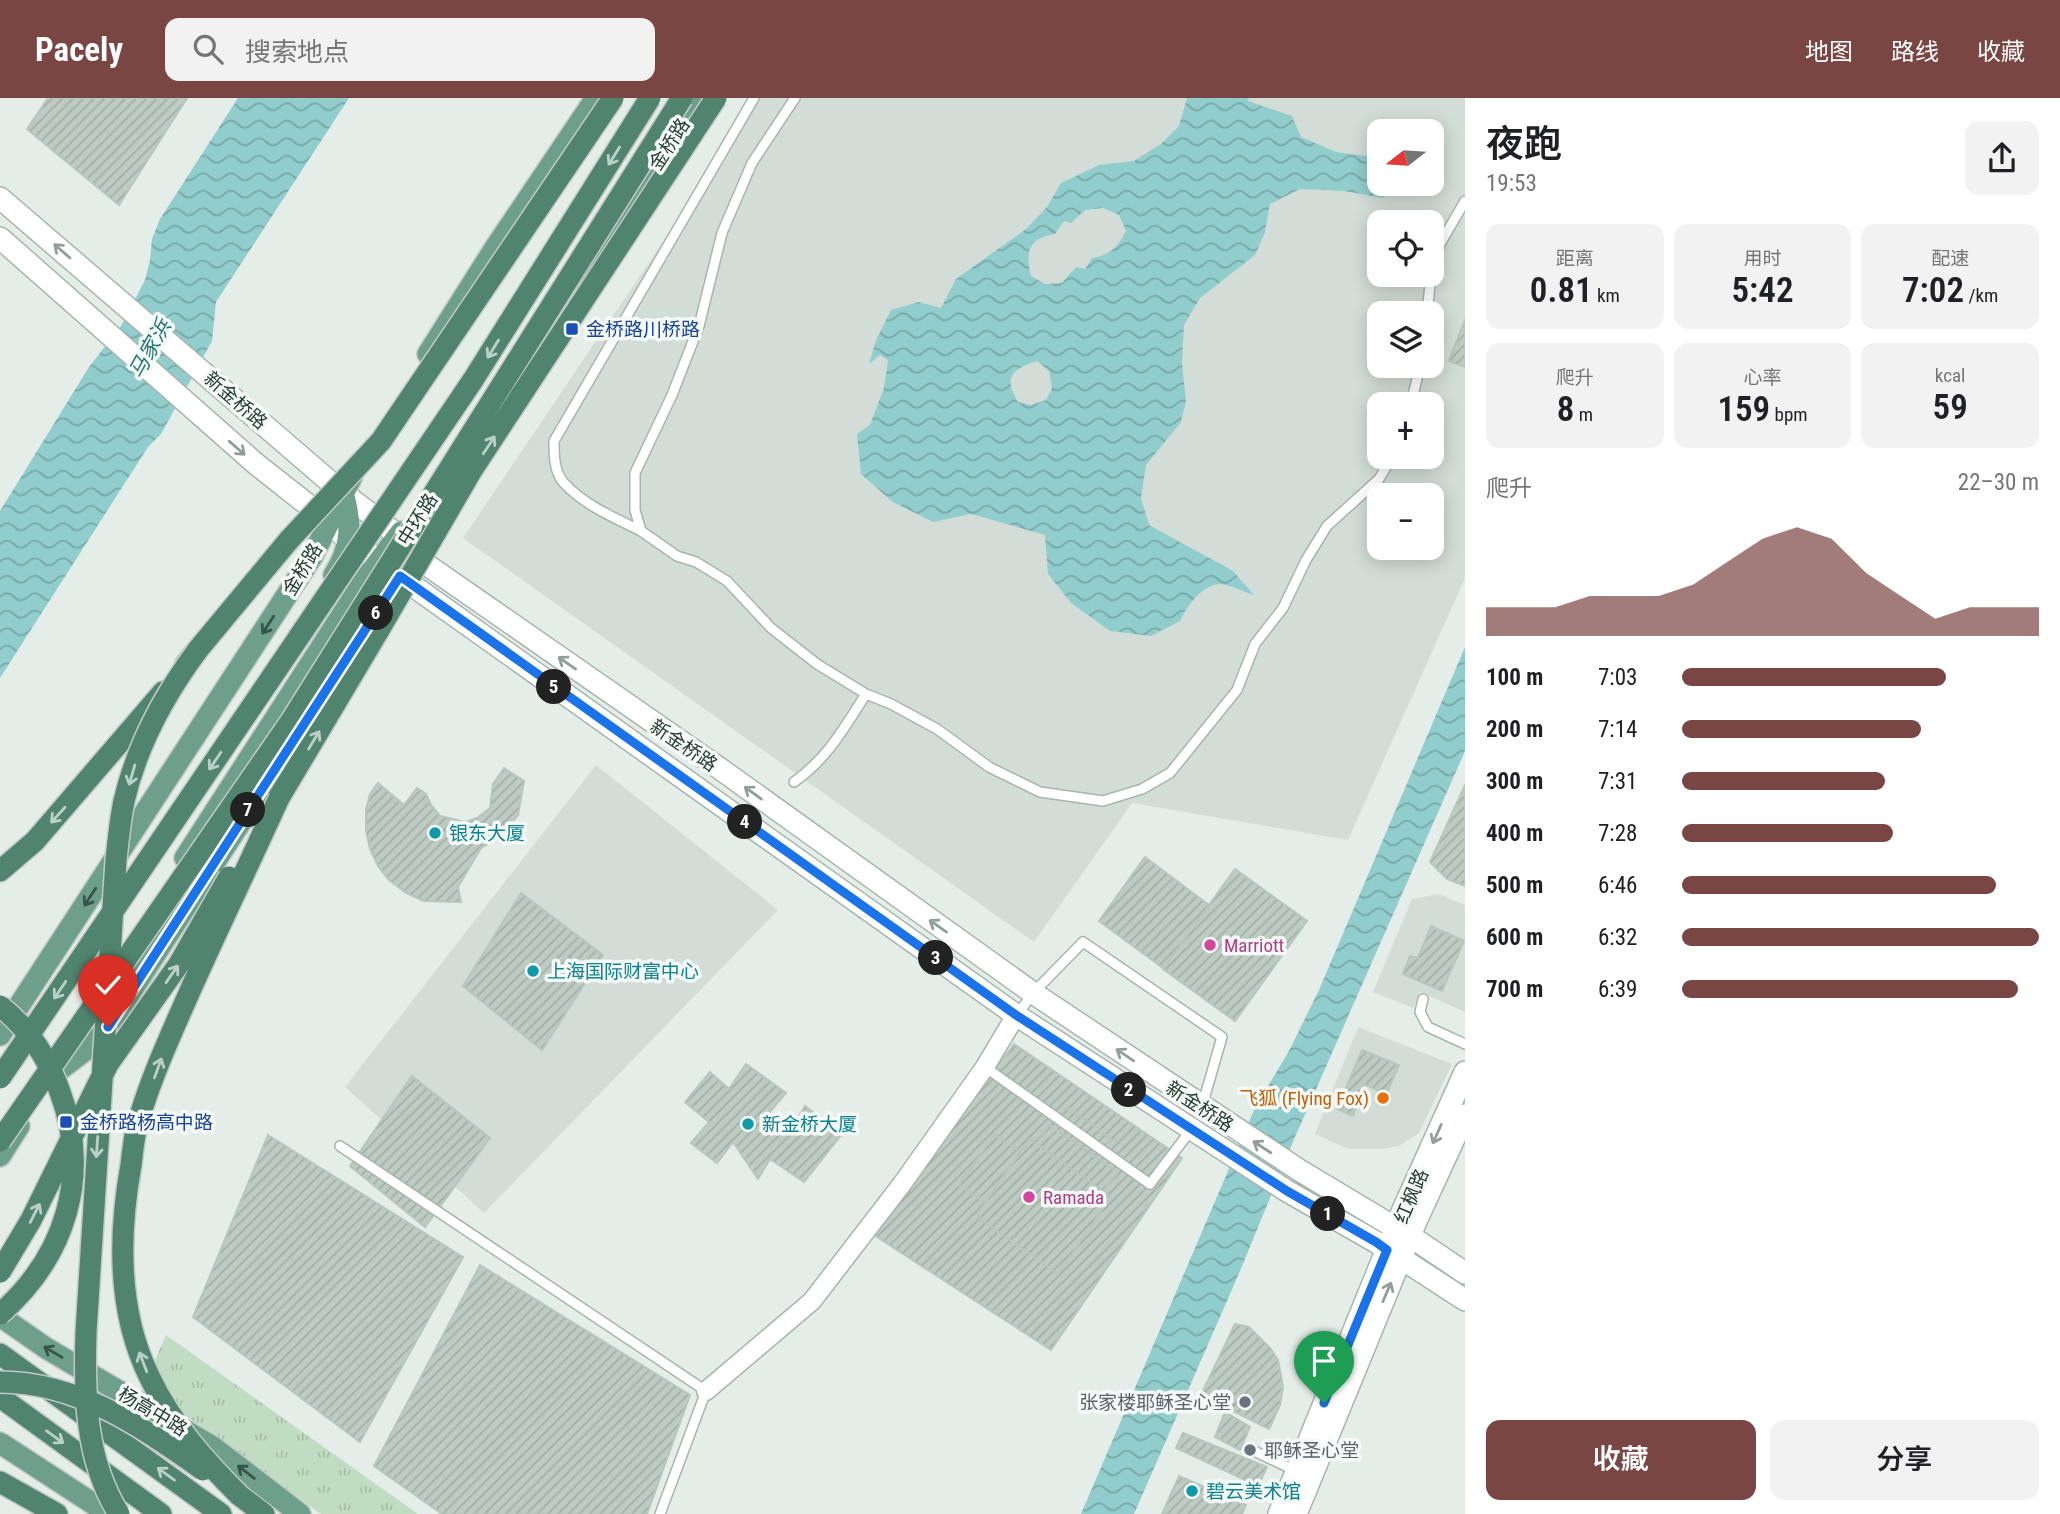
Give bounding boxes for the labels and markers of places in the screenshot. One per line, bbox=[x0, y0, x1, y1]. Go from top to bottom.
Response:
place label: 金桥路川桥路 bbox=[586, 318, 700, 341]
marker: 金桥路川桥路 bbox=[564, 321, 580, 337]
pin: 6 bbox=[358, 596, 394, 630]
pin: 5 bbox=[536, 670, 572, 704]
pin: 7 bbox=[230, 792, 266, 828]
pin: 4 bbox=[728, 804, 762, 840]
place label: 银东大厦 bbox=[449, 822, 525, 845]
marker: 银东大厦 bbox=[427, 825, 443, 841]
place label: Marriott bbox=[1224, 934, 1284, 957]
marker: Marriott bbox=[1202, 937, 1218, 953]
pin: 3 bbox=[918, 940, 954, 976]
pin bbox=[78, 955, 138, 1027]
place label: 上海国际财富中心 bbox=[547, 960, 699, 983]
marker: 上海国际财富中心 bbox=[525, 963, 541, 979]
pin: 2 bbox=[1112, 1072, 1146, 1108]
place label: 飞狐 (Flying Fox) bbox=[1239, 1087, 1369, 1110]
marker: 飞狐 (Flying Fox) bbox=[1375, 1090, 1391, 1106]
place label: 金桥路杨高中路 bbox=[80, 1111, 213, 1134]
place label: 新金桥大厦 bbox=[762, 1113, 857, 1136]
marker: 金桥路杨高中路 bbox=[58, 1114, 74, 1130]
marker: 新金桥大厦 bbox=[740, 1116, 756, 1132]
place label: Ramada bbox=[1043, 1186, 1104, 1209]
marker: Ramada bbox=[1021, 1189, 1037, 1205]
pin: 1 bbox=[1310, 1196, 1346, 1232]
pin bbox=[1294, 1331, 1354, 1403]
place label: 张家楼耶稣圣心堂 bbox=[1079, 1391, 1231, 1414]
marker: 张家楼耶稣圣心堂 bbox=[1237, 1394, 1253, 1410]
place label: 耶稣圣心堂 bbox=[1264, 1439, 1359, 1462]
marker: 耶稣圣心堂 bbox=[1242, 1442, 1258, 1458]
place label: 碧云美术馆 bbox=[1206, 1480, 1301, 1503]
marker: 碧云美术馆 bbox=[1184, 1483, 1200, 1499]

